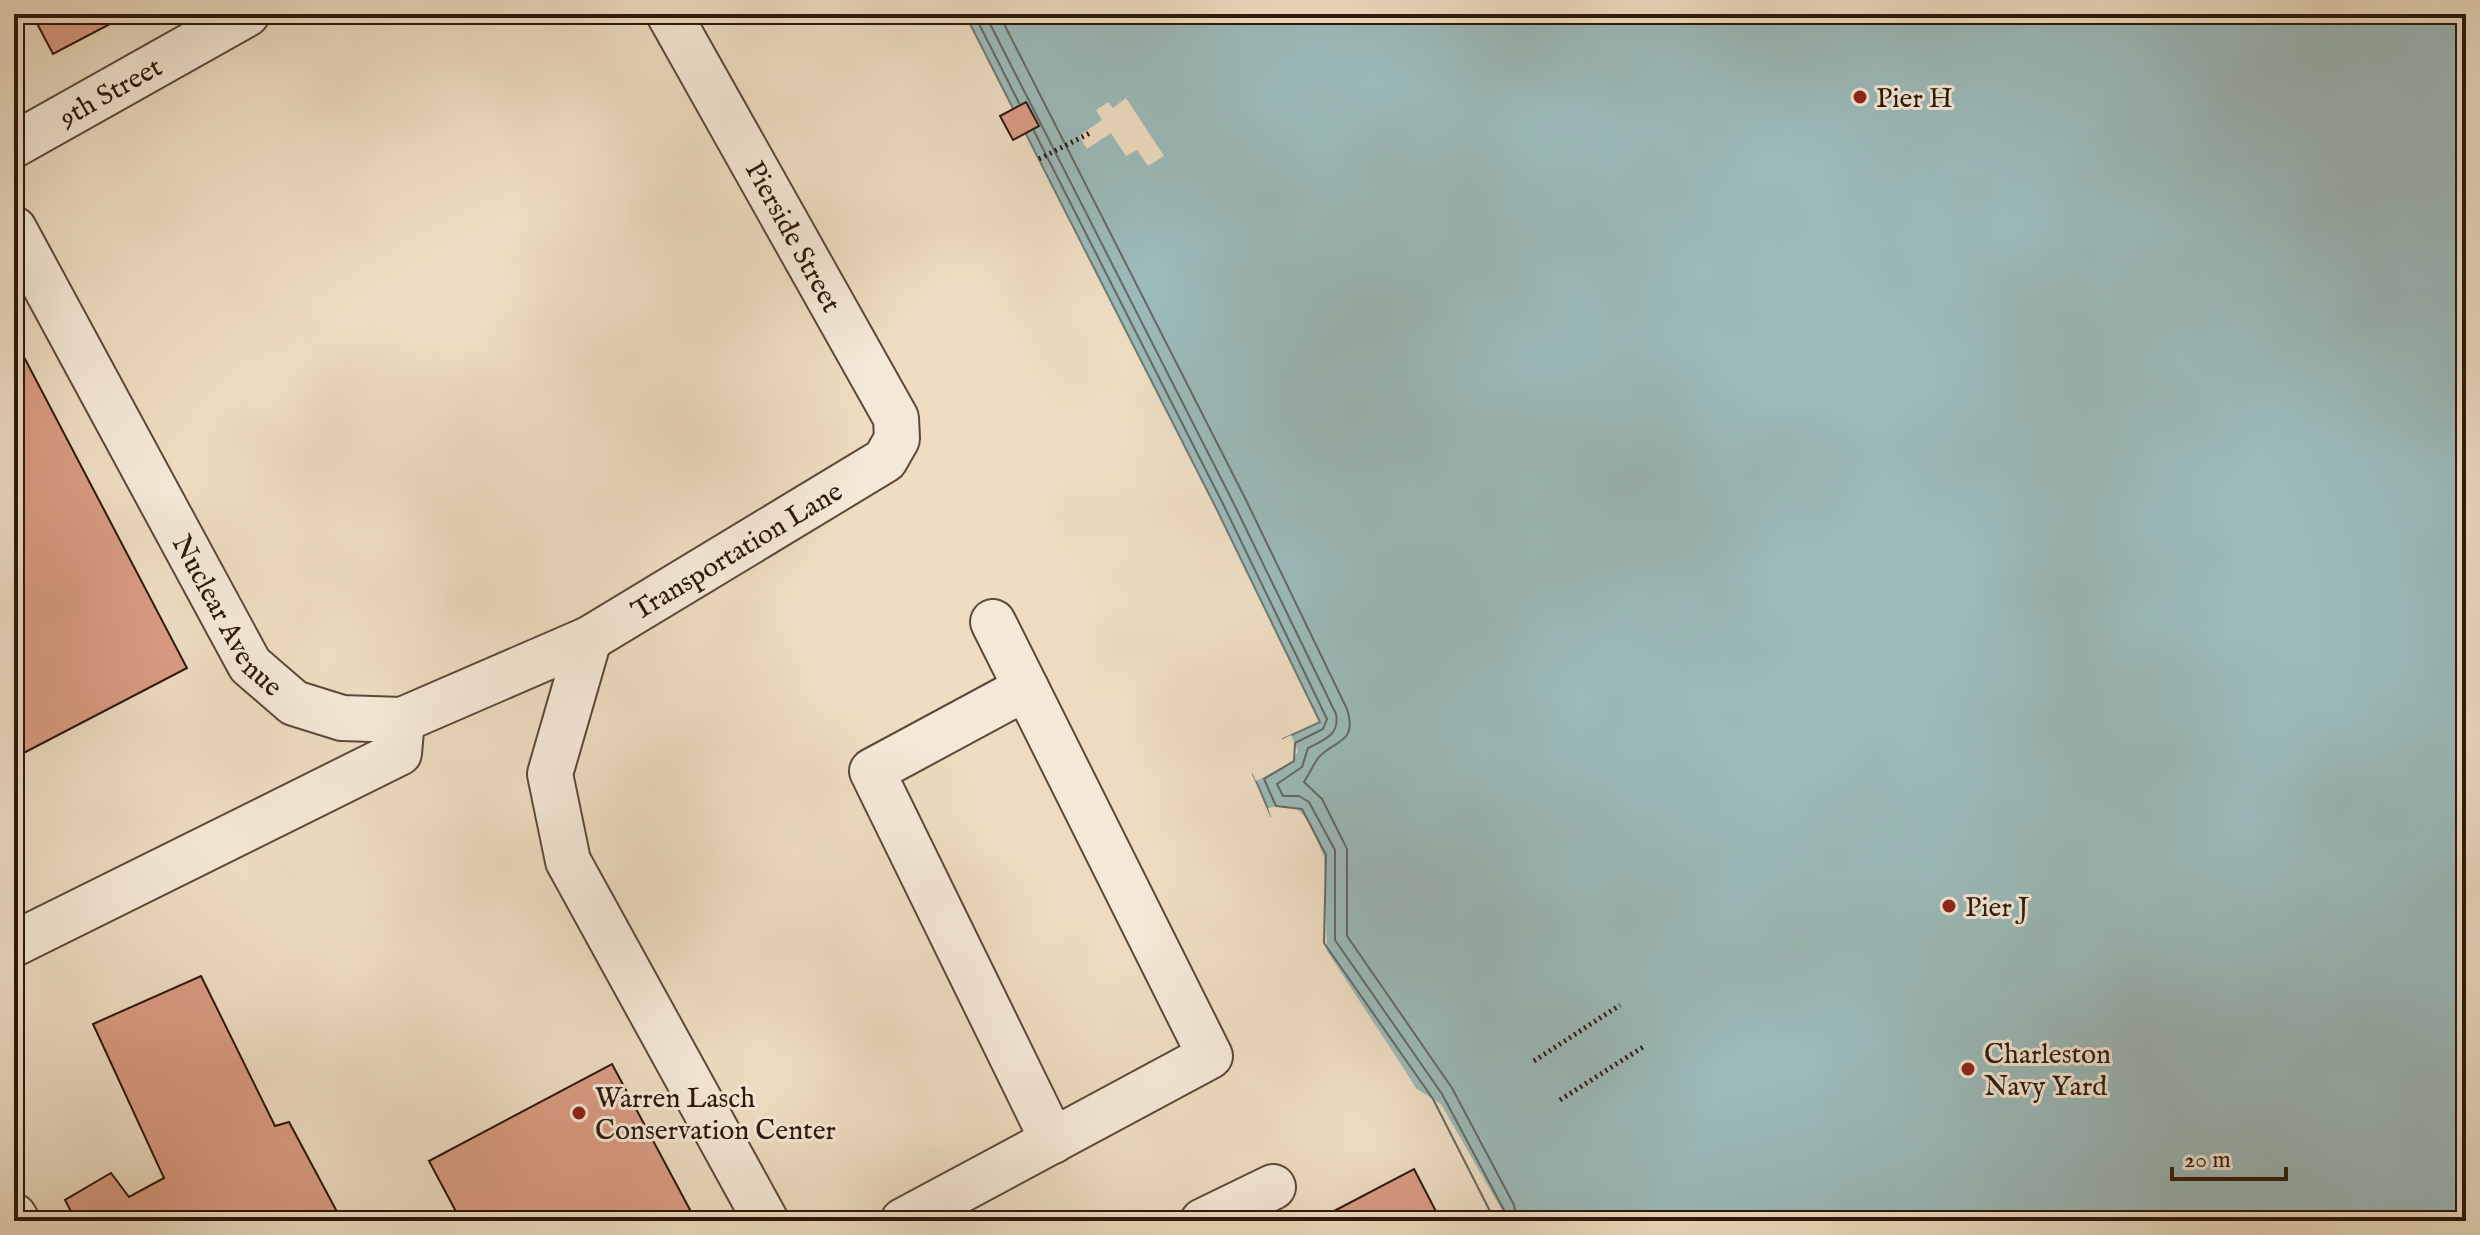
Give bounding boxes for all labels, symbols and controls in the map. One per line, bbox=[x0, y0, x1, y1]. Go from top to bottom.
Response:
street label: 9th Street bbox=[53, 50, 169, 137]
place label: Pier H bbox=[1876, 82, 1953, 117]
marker: Pier H bbox=[1851, 88, 1869, 106]
street label: Pierside Street bbox=[736, 156, 848, 319]
street label: Transportation Lane bbox=[626, 475, 850, 629]
street label: Nuclear Avenue bbox=[163, 529, 289, 705]
place label: Pier J bbox=[1965, 891, 2029, 926]
marker: Pier J bbox=[1940, 897, 1958, 915]
place label: Charleston Navy Yard bbox=[1984, 1038, 2111, 1105]
marker: Charleston Navy Yard bbox=[1959, 1060, 1977, 1078]
place label: Warren Lasch Conservation Center bbox=[595, 1082, 836, 1149]
marker: Warren Lasch Conservation Center bbox=[570, 1104, 588, 1122]
scale bar bbox=[2172, 1131, 2286, 1181]
text: 20 m bbox=[2184, 1145, 2231, 1176]

